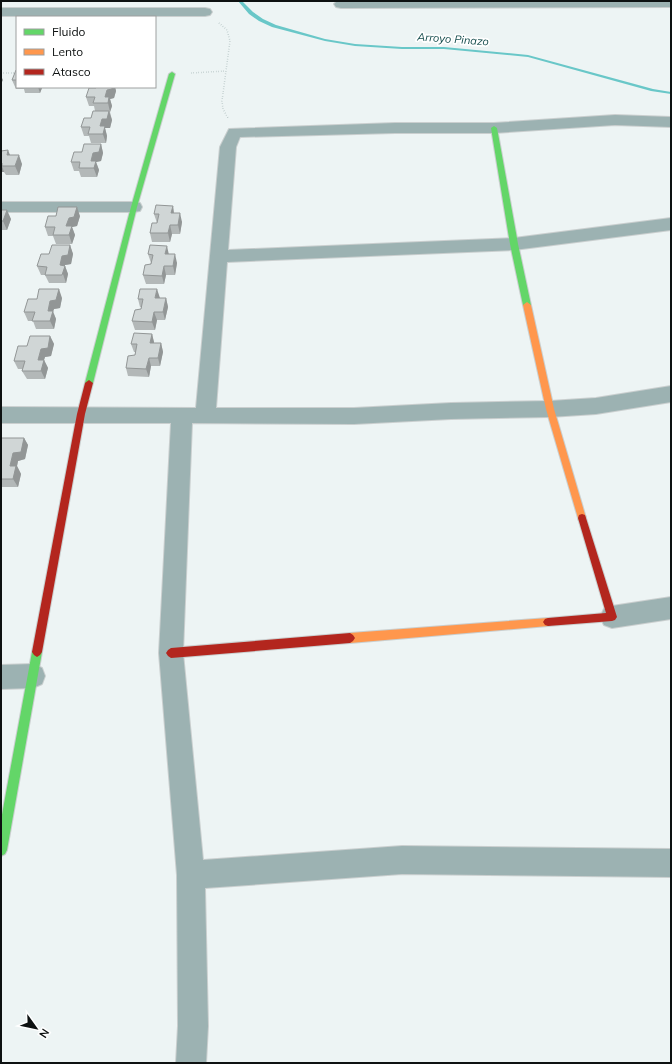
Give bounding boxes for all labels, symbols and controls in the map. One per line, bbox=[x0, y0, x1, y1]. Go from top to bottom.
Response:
legend bbox=[16, 16, 156, 88]
text: Fluido bbox=[52, 24, 86, 39]
water label: Arroyo Pinazo bbox=[416, 29, 489, 48]
text: Lento bbox=[52, 44, 83, 59]
text: Atasco bbox=[52, 64, 91, 79]
north arrow bbox=[16, 1008, 56, 1048]
text: N bbox=[36, 1026, 53, 1041]

